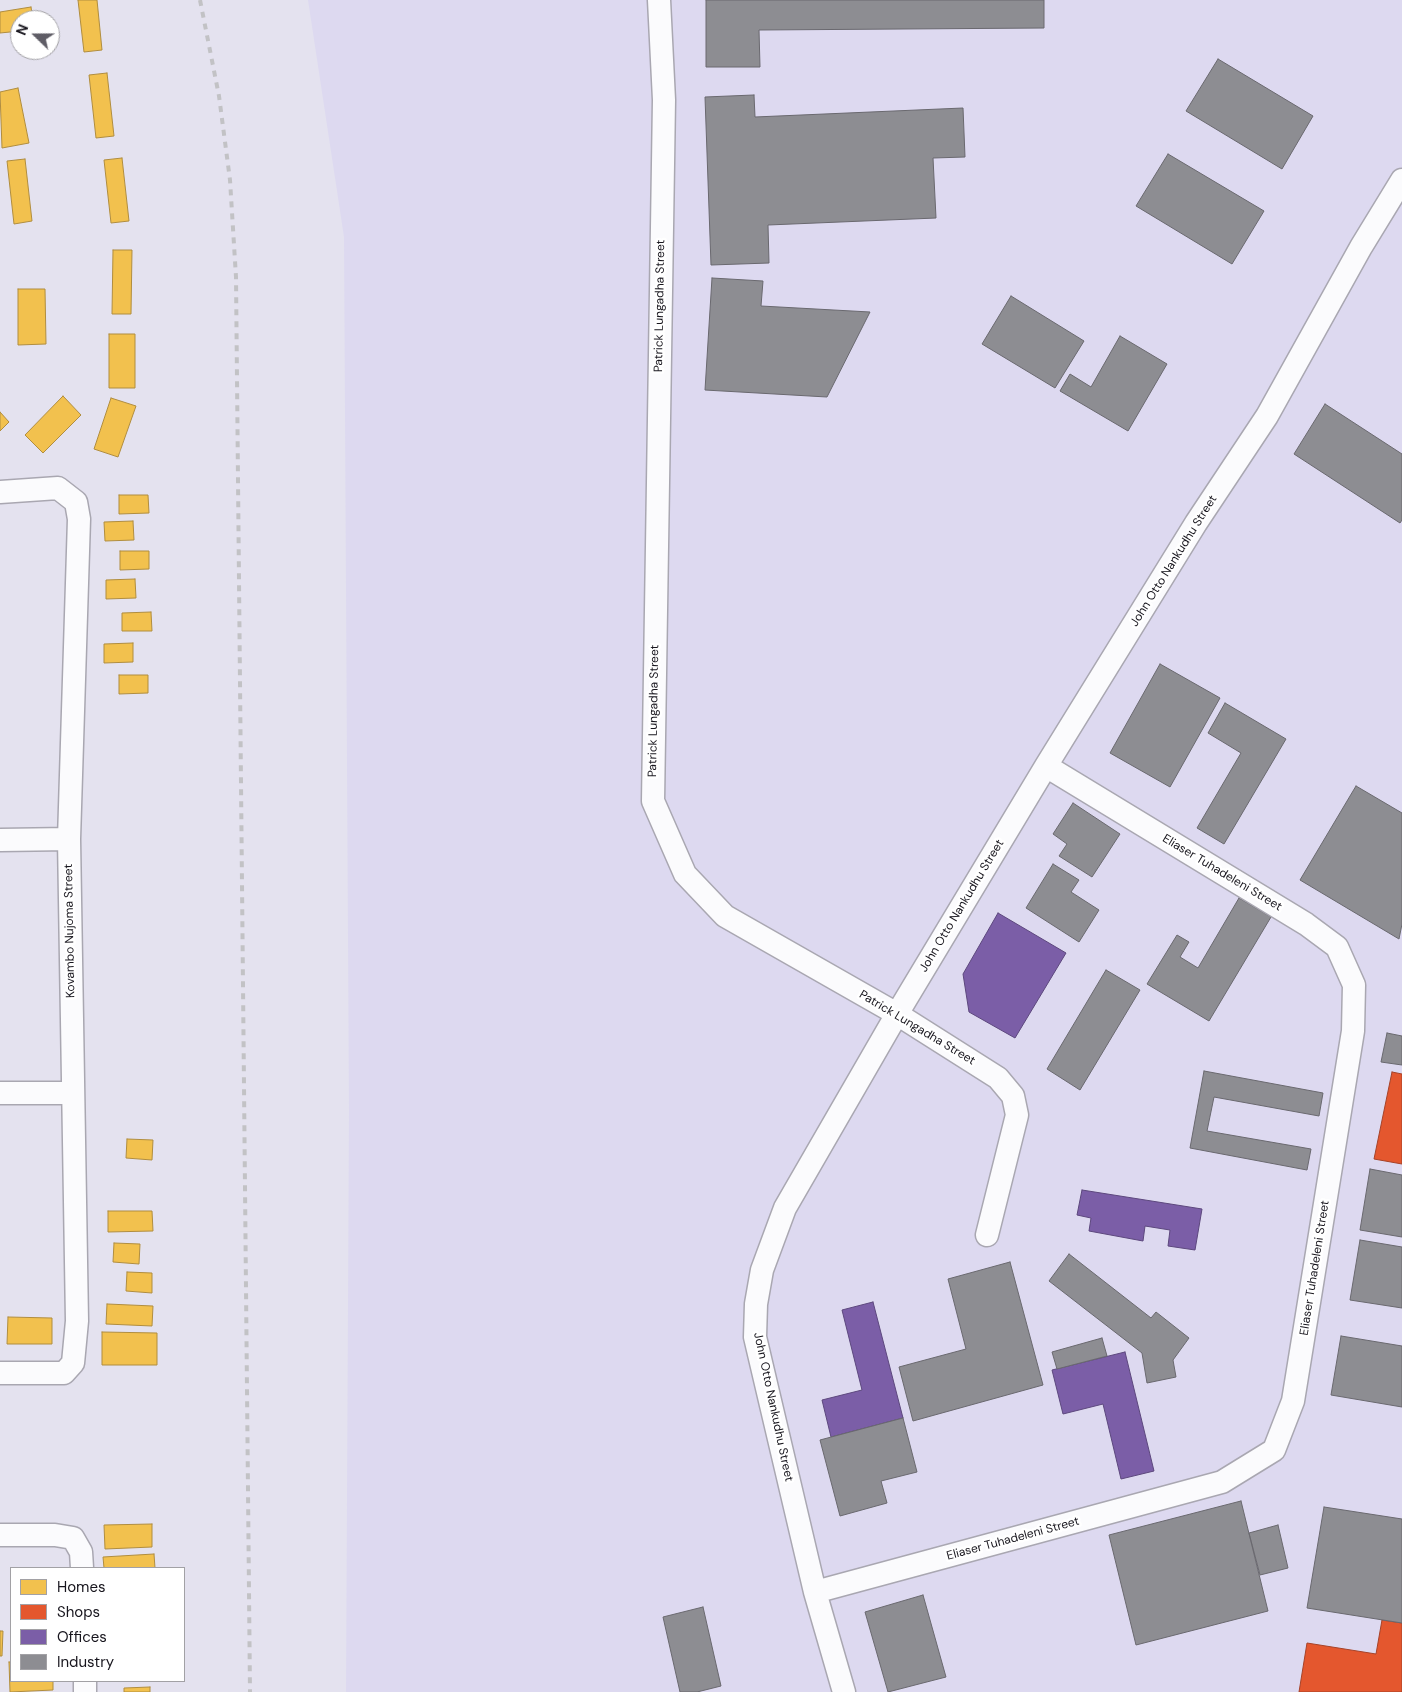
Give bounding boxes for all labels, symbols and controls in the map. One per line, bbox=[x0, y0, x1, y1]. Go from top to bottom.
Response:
north arrow bbox=[10, 10, 60, 60]
text: N bbox=[12, 22, 32, 38]
street label: Patrick Lungadha Street bbox=[652, 240, 668, 372]
street label: John Otto Nankudhu Street bbox=[1128, 493, 1220, 629]
street label: Patrick Lungadha Street bbox=[646, 645, 662, 777]
street label: Eliaser Tuhadeleni Street bbox=[1160, 832, 1284, 914]
street label: John Otto Nankudhu Street bbox=[917, 837, 1007, 975]
street label: Kovambo Nujoma Street bbox=[62, 864, 78, 998]
street label: Patrick Lungadha Street bbox=[856, 988, 978, 1068]
street label: Eliaser Tuhadeleni Street bbox=[1297, 1199, 1333, 1337]
street label: John Otto Nankudhu Street bbox=[750, 1331, 796, 1483]
street label: Eliaser Tuhadeleni Street bbox=[945, 1514, 1081, 1564]
legend bbox=[10, 1567, 185, 1682]
text: Homes bbox=[57, 1577, 106, 1597]
text: Shops bbox=[57, 1602, 100, 1622]
text: Offices bbox=[57, 1627, 107, 1647]
text: Industry bbox=[57, 1652, 114, 1672]

